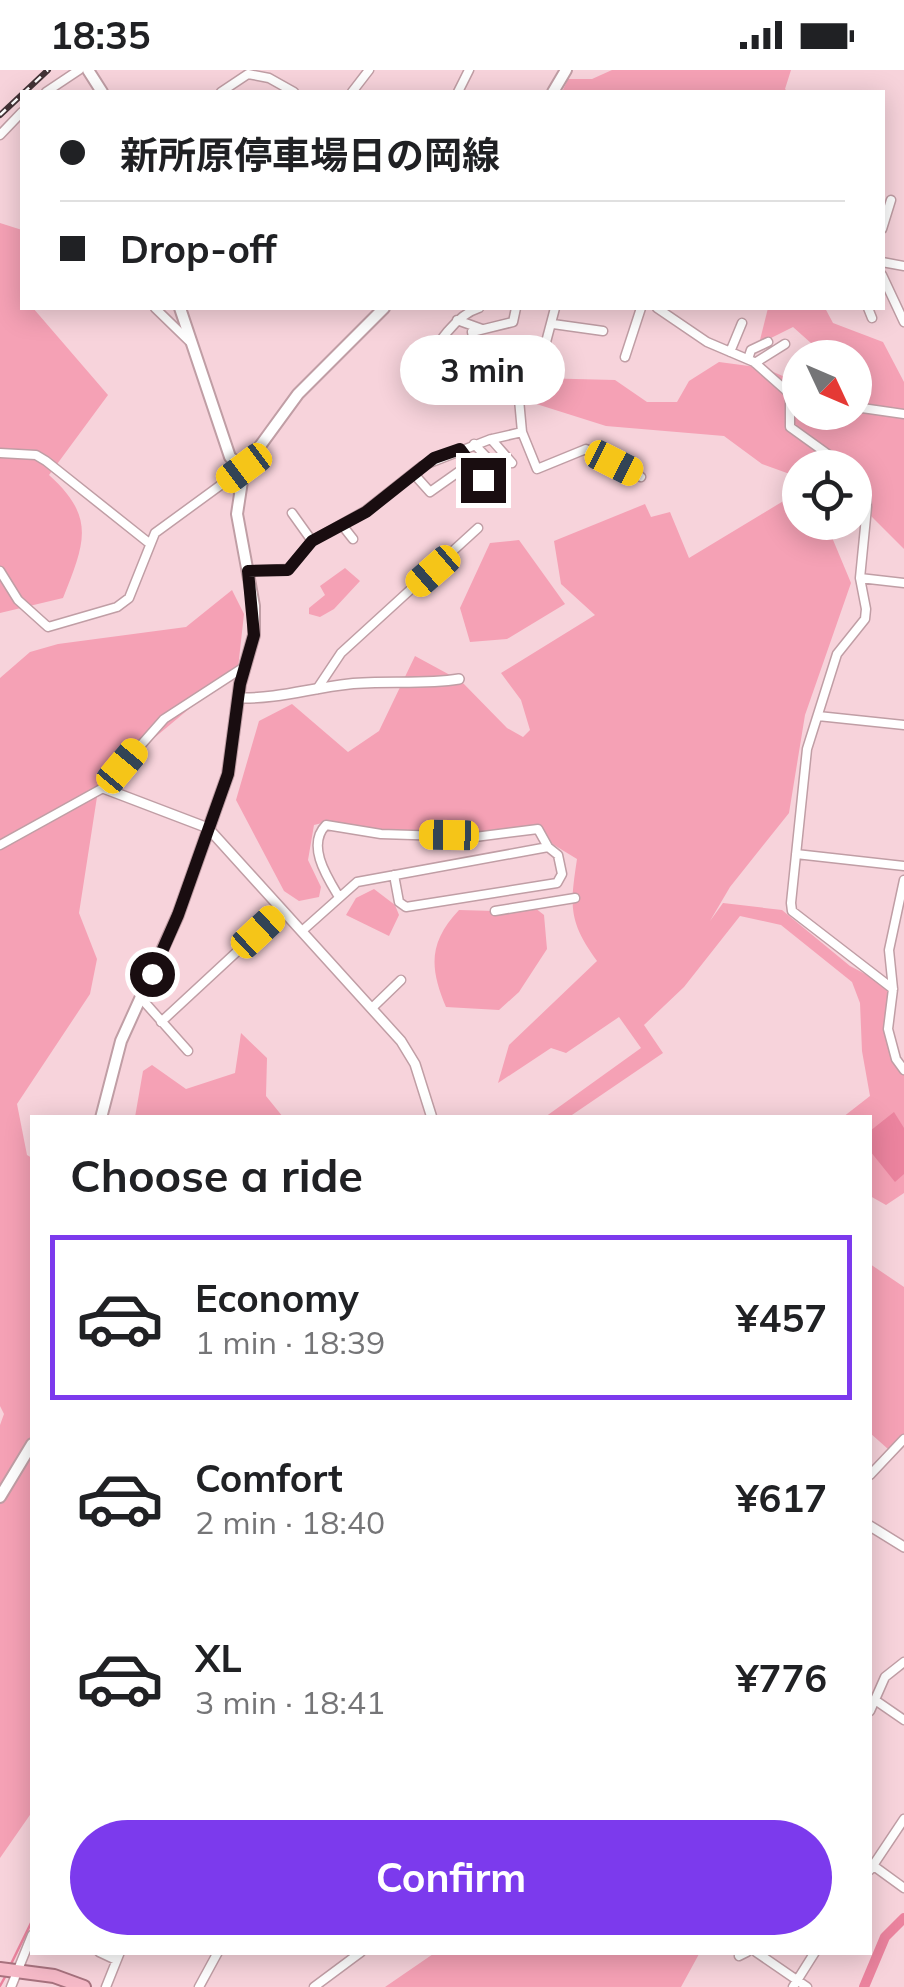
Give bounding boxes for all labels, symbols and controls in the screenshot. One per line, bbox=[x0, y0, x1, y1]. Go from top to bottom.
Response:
text: 18:35 bbox=[50, 11, 151, 59]
text: 新所原停車場日の岡線 bbox=[120, 131, 500, 179]
text: Drop-off bbox=[120, 225, 277, 273]
callout: 3 min bbox=[400, 335, 566, 405]
north arrow bbox=[782, 340, 872, 430]
map controls bbox=[782, 340, 872, 540]
text: 3 min bbox=[440, 350, 525, 390]
car bbox=[580, 436, 648, 490]
car bbox=[211, 438, 277, 498]
button: locate bbox=[782, 450, 872, 540]
route end bbox=[461, 458, 506, 503]
car bbox=[401, 540, 465, 602]
car bbox=[91, 733, 153, 799]
car bbox=[419, 819, 479, 851]
car bbox=[226, 901, 290, 963]
route start bbox=[130, 952, 175, 997]
text: Choose a ride bbox=[70, 1147, 363, 1203]
icon: car bbox=[75, 1273, 165, 1363]
text: Economy bbox=[195, 1274, 359, 1322]
text: ¥457 bbox=[736, 1294, 827, 1342]
text: 1 min · 18:39 bbox=[195, 1322, 385, 1362]
icon: car bbox=[75, 1453, 165, 1543]
text: Comfort bbox=[195, 1454, 343, 1502]
text: ¥617 bbox=[736, 1474, 827, 1522]
text: 2 min · 18:40 bbox=[195, 1502, 385, 1542]
icon: car bbox=[75, 1633, 165, 1723]
text: XL bbox=[195, 1634, 242, 1682]
text: ¥776 bbox=[736, 1654, 827, 1702]
text: 3 min · 18:41 bbox=[195, 1682, 385, 1722]
button: Confirm bbox=[70, 1820, 832, 1935]

